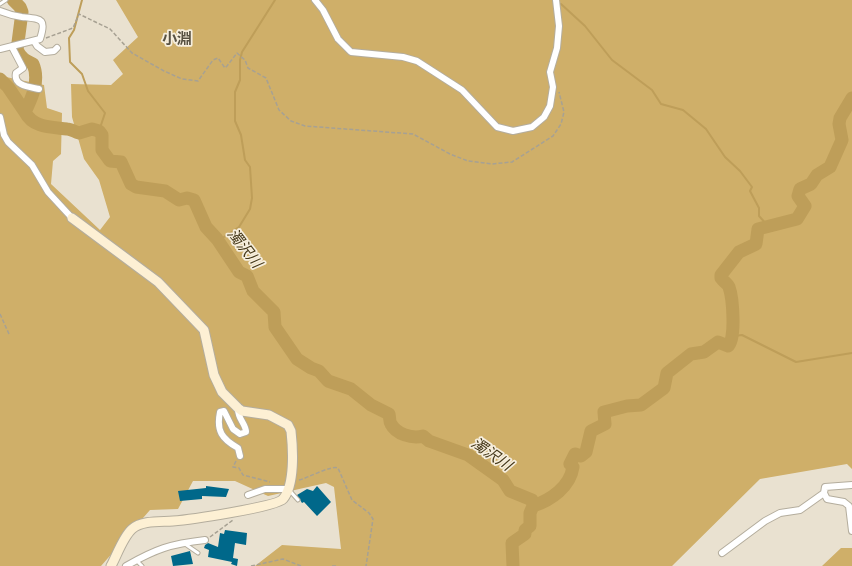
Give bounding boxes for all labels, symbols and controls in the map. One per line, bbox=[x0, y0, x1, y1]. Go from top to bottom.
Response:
district label: 小淵 bbox=[162, 31, 192, 49]
water label: 濁沢川 bbox=[223, 226, 265, 272]
water label: 濁沢川 bbox=[467, 435, 515, 475]

